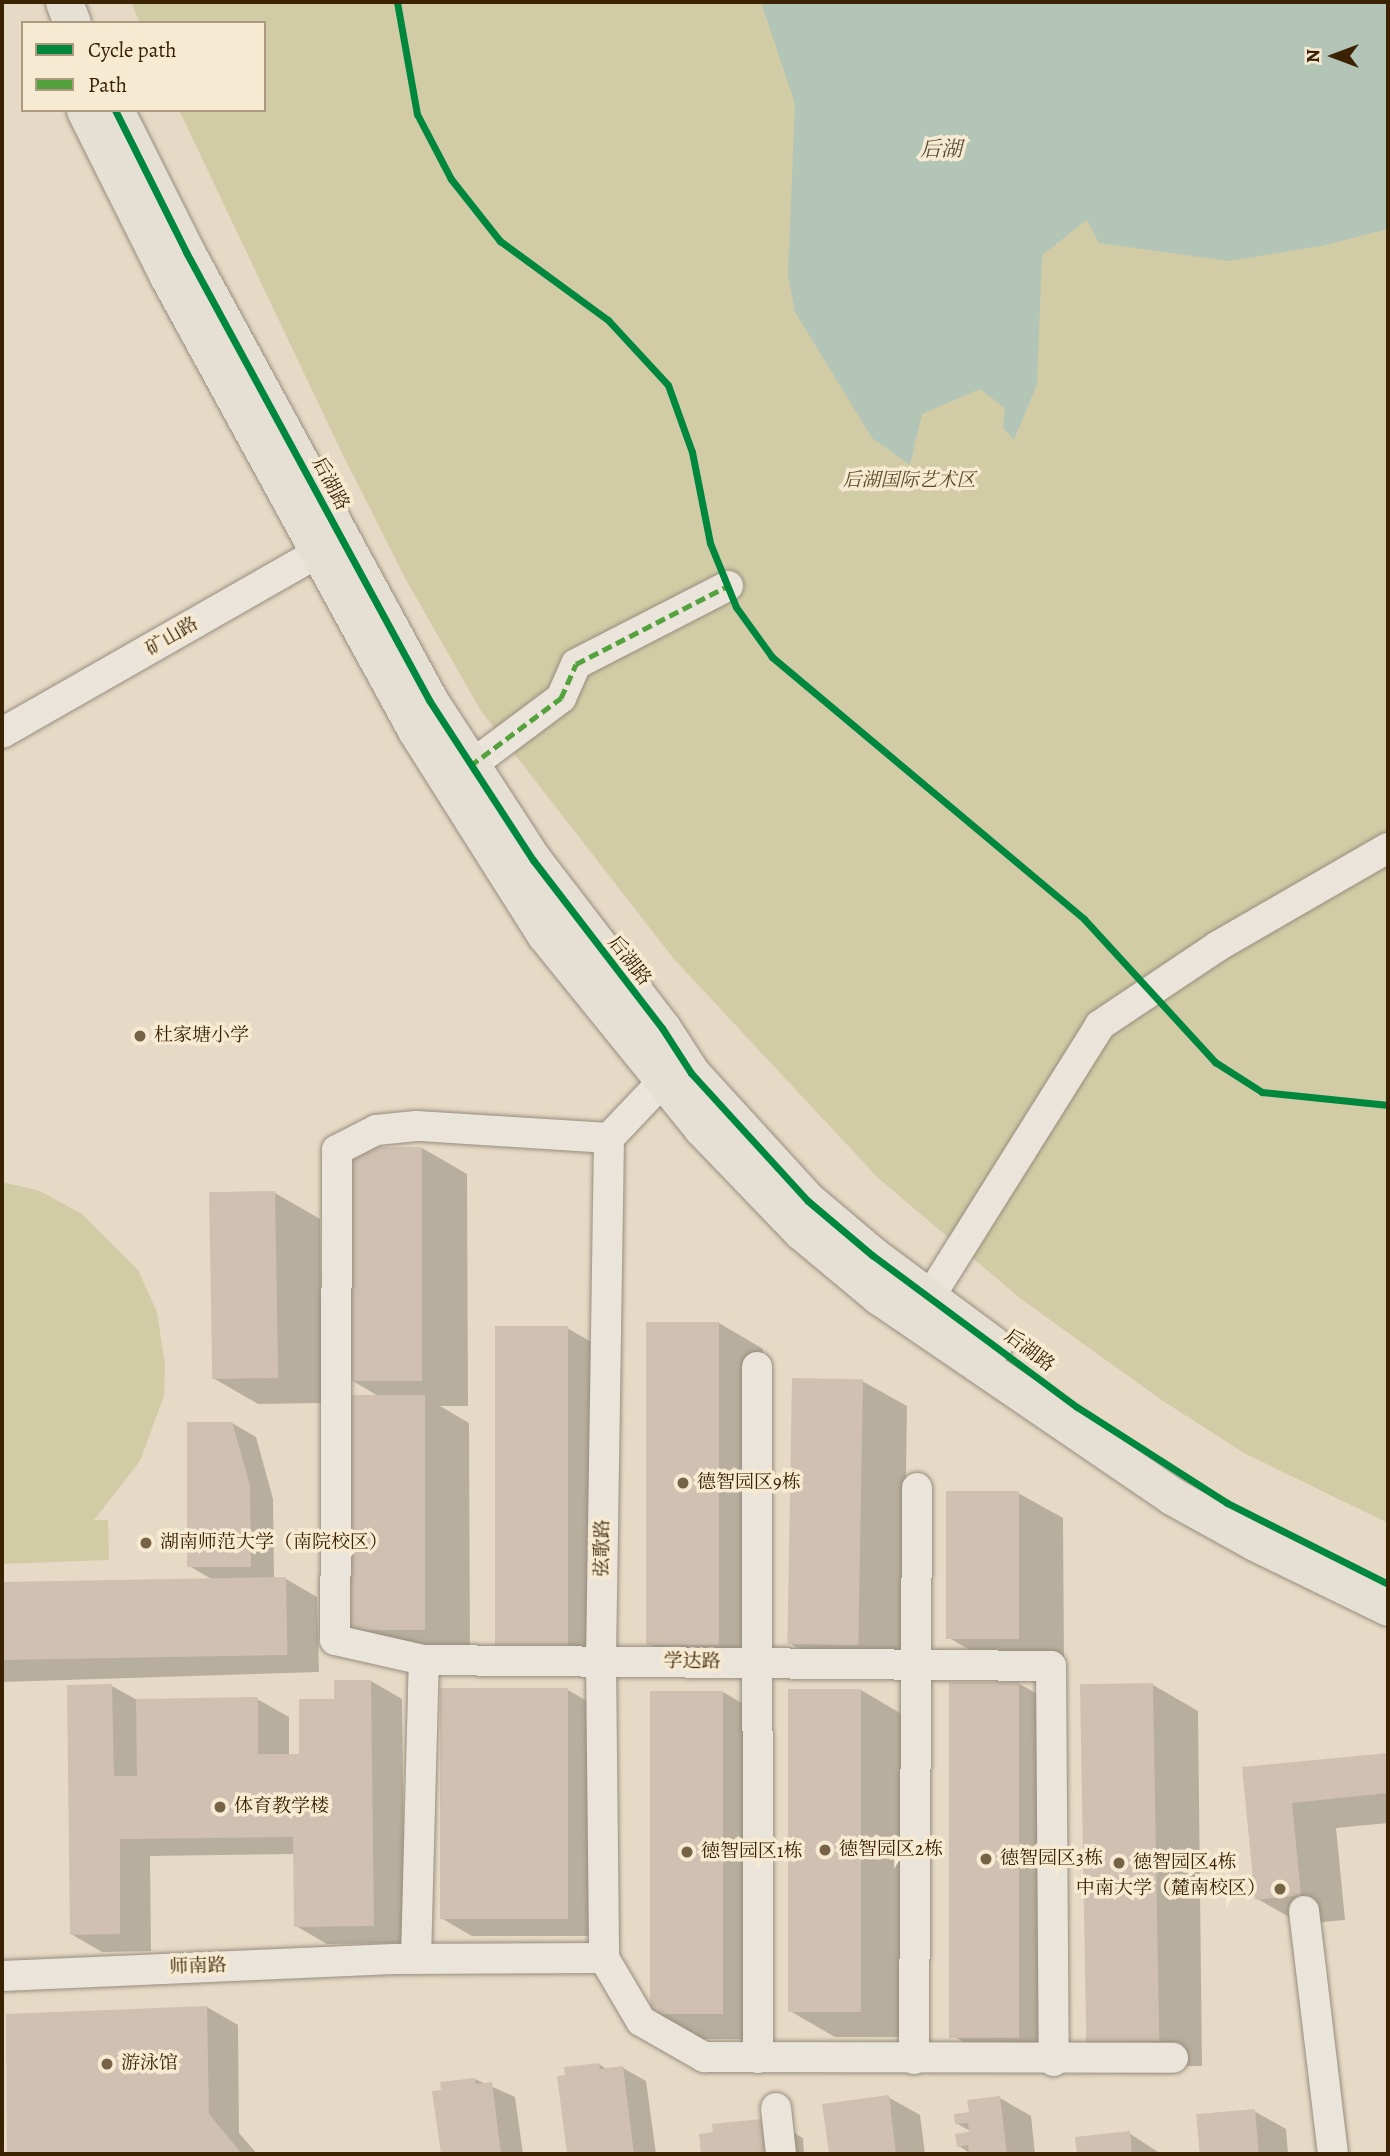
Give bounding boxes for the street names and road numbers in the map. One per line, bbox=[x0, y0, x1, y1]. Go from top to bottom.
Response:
street label: 后湖路 bbox=[307, 453, 353, 515]
street label: 矿山路 bbox=[142, 613, 202, 661]
street label: 后湖路 bbox=[602, 932, 656, 990]
street label: 后湖路 bbox=[999, 1325, 1059, 1377]
street label: 弦歌路 bbox=[591, 1519, 615, 1577]
street label: 学达路 bbox=[663, 1650, 721, 1674]
street label: 师南路 bbox=[169, 1955, 227, 1979]

